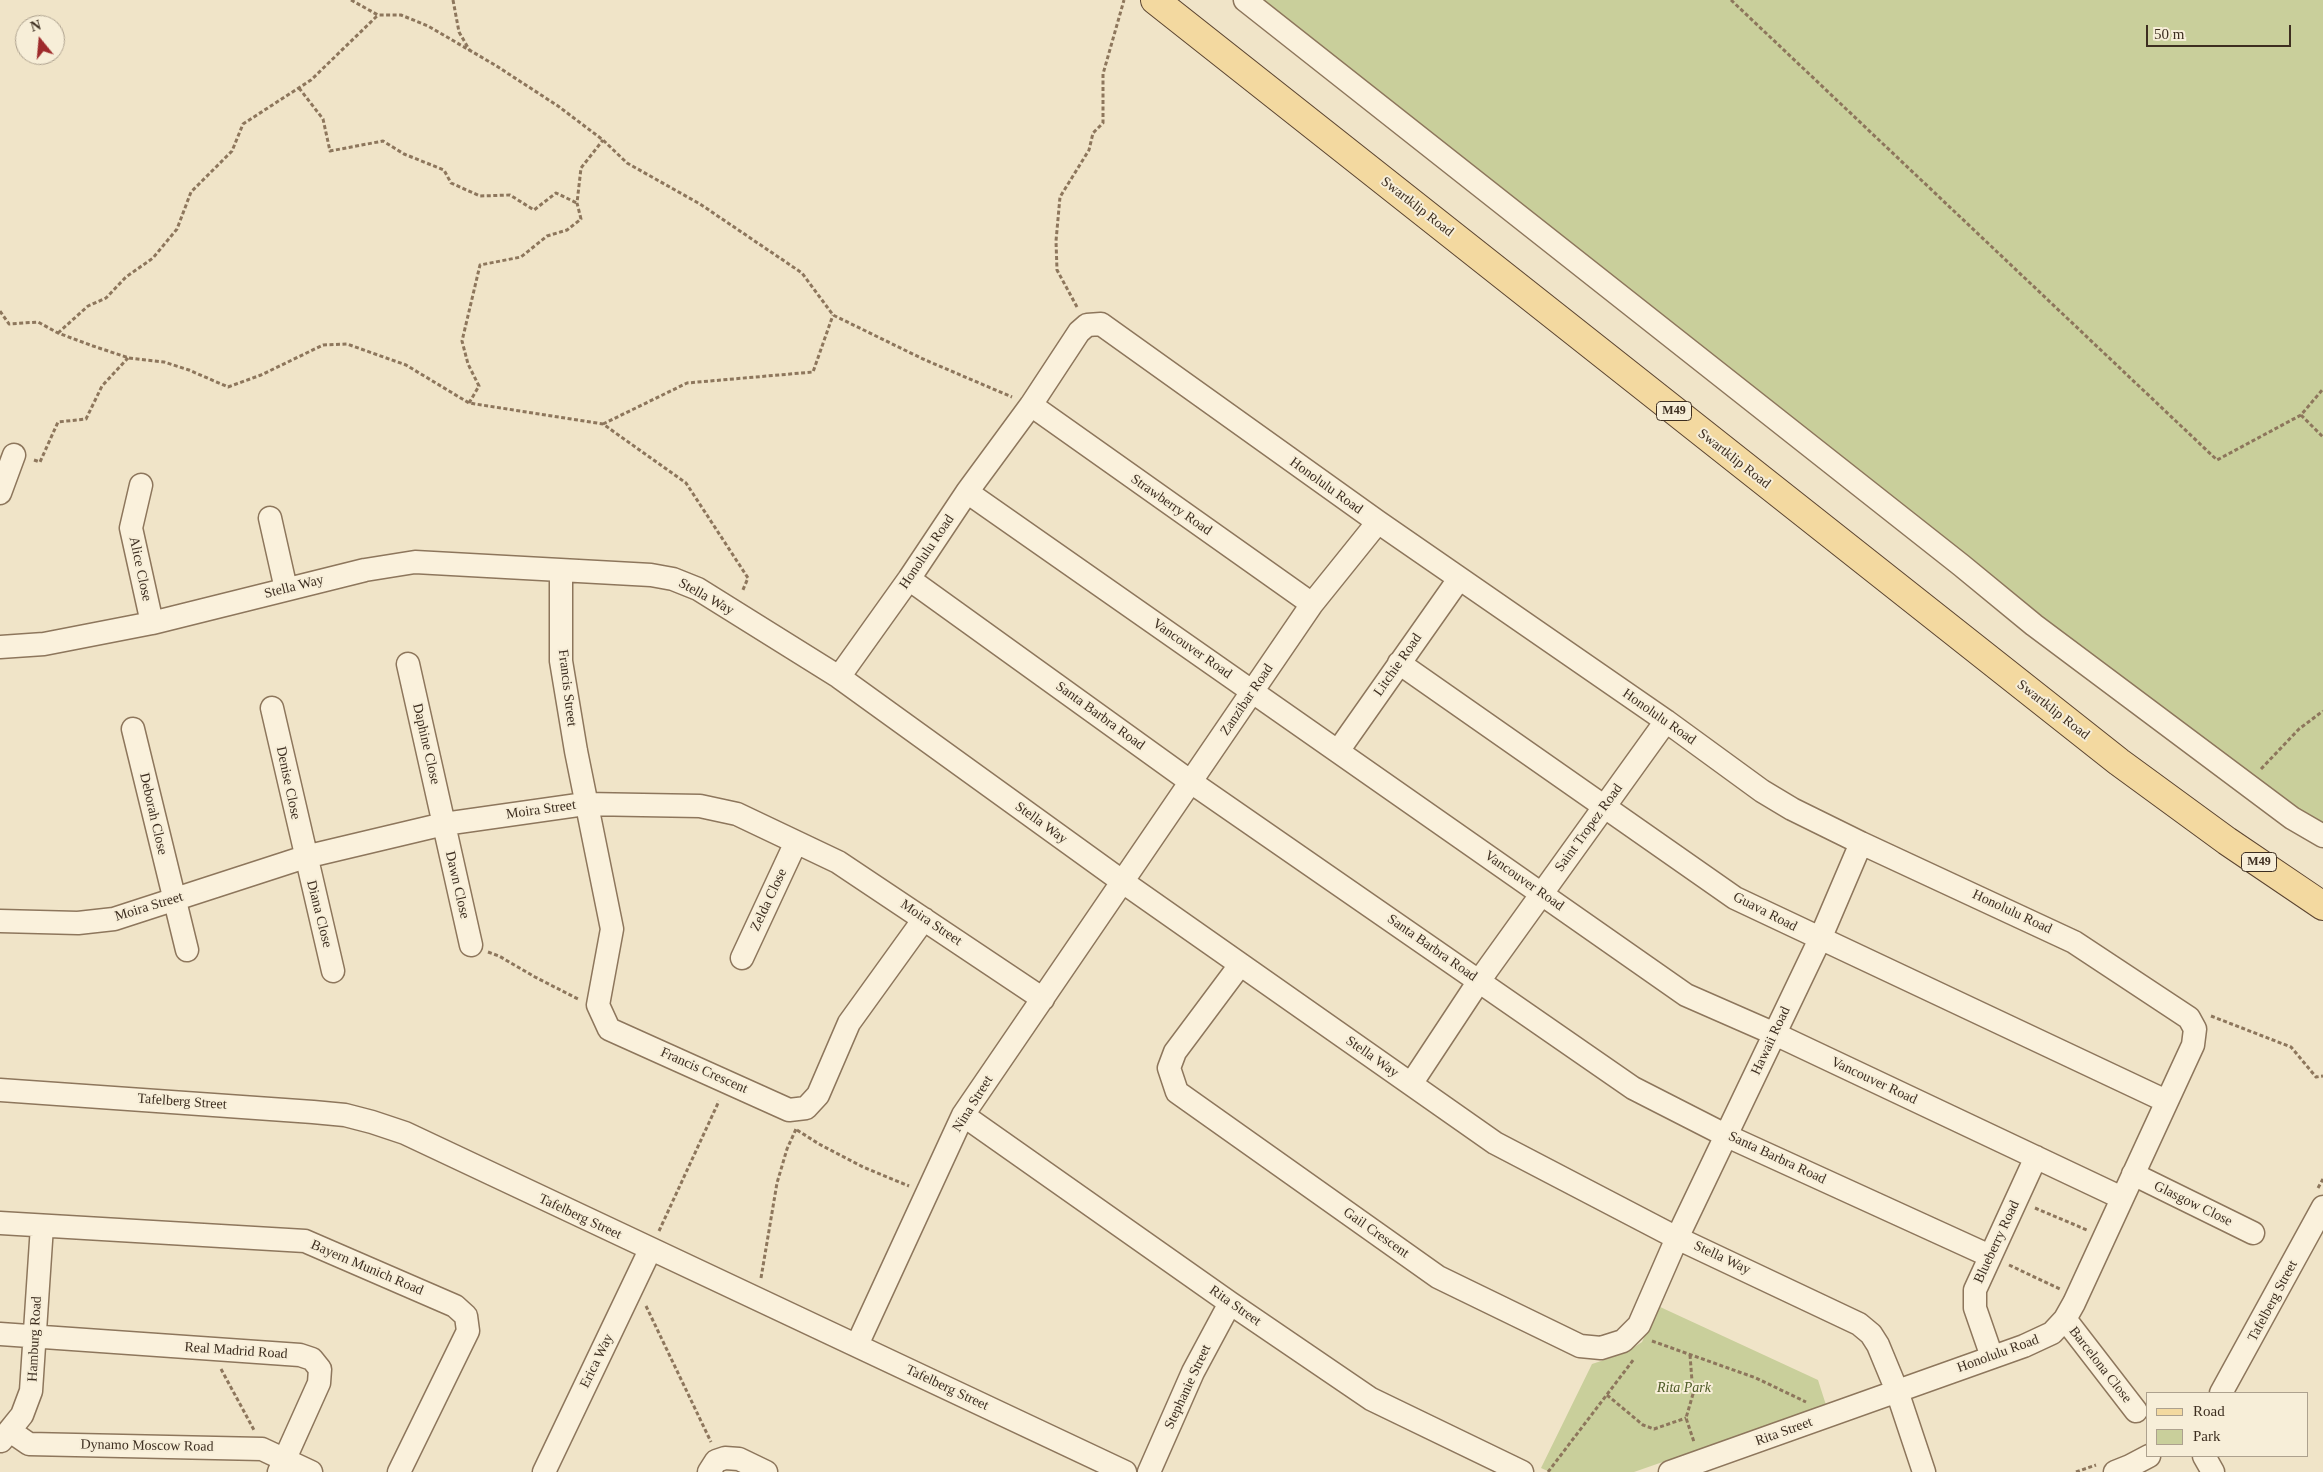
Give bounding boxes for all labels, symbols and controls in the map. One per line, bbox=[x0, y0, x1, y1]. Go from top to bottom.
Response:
north arrow bbox=[15, 15, 65, 65]
scale bar bbox=[2148, 15, 2293, 47]
text: N bbox=[29, 17, 43, 35]
text: 50 m bbox=[2154, 26, 2184, 42]
street label: Swartklip Road bbox=[1377, 173, 1457, 241]
road number: M49 bbox=[1656, 402, 1692, 421]
street label: Swartklip Road bbox=[1694, 425, 1774, 493]
street label: Honolulu Road bbox=[1286, 454, 1366, 518]
street label: Strawberry Road bbox=[1127, 471, 1215, 539]
street label: Honolulu Road bbox=[896, 512, 958, 592]
street label: Alice Close bbox=[125, 535, 155, 603]
street label: Stella Way bbox=[263, 572, 325, 602]
street label: Stella Way bbox=[675, 575, 737, 619]
street label: Vancouver Road bbox=[1149, 615, 1235, 683]
street label: Litchie Road bbox=[1370, 630, 1426, 700]
street label: Francis Street bbox=[554, 649, 580, 727]
street label: Zanzibar Road bbox=[1217, 661, 1277, 739]
street label: Swartklip Road bbox=[2013, 676, 2093, 744]
street label: Santa Barbra Road bbox=[1052, 678, 1148, 754]
street label: Honolulu Road bbox=[1619, 685, 1699, 749]
street label: Daphine Close bbox=[409, 702, 443, 786]
street label: Denise Close bbox=[272, 745, 304, 821]
street label: Deborah Close bbox=[135, 771, 171, 857]
street label: Saint Tropez Road bbox=[1551, 781, 1627, 875]
street label: Moira Street bbox=[505, 797, 577, 823]
street label: Stella Way bbox=[1012, 798, 1070, 848]
street label: Vancouver Road bbox=[1481, 847, 1567, 915]
street label: Dawn Close bbox=[441, 850, 473, 920]
road number: M49 bbox=[2242, 852, 2276, 872]
street label: Zelda Close bbox=[747, 866, 791, 934]
street label: Diana Close bbox=[303, 879, 335, 949]
street label: Honolulu Road bbox=[1970, 886, 2054, 938]
street label: Moira Street bbox=[113, 889, 185, 925]
street label: Guava Road bbox=[1730, 889, 1800, 935]
street label: Moira Street bbox=[897, 896, 965, 950]
street label: Santa Barbra Road bbox=[1384, 911, 1480, 985]
street label: Hawaii Road bbox=[1748, 1004, 1794, 1078]
street label: Stella Way bbox=[1342, 1033, 1402, 1081]
street label: Francis Crescent bbox=[658, 1044, 750, 1098]
street label: Vancouver Road bbox=[1828, 1054, 1920, 1108]
street label: Nina Street bbox=[949, 1073, 997, 1135]
street label: Tafelberg Street bbox=[137, 1091, 227, 1113]
street label: Santa Barbra Road bbox=[1726, 1128, 1828, 1188]
street label: Glasgow Close bbox=[2151, 1178, 2235, 1230]
street label: Tafelberg Street bbox=[536, 1191, 624, 1243]
street label: Blueberry Road bbox=[1971, 1198, 2023, 1286]
street label: Gail Crescent bbox=[1340, 1204, 1412, 1262]
street label: Bayern Munich Road bbox=[308, 1237, 426, 1299]
street label: Stella Way bbox=[1691, 1238, 1753, 1278]
street label: Tafelberg Street bbox=[2245, 1258, 2301, 1344]
street label: Rita Street bbox=[1206, 1282, 1264, 1330]
street label: Hamburg Road bbox=[24, 1296, 46, 1382]
street label: Barcelona Close bbox=[2065, 1324, 2135, 1406]
street label: Erica Way bbox=[577, 1331, 617, 1391]
street label: Honolulu Road bbox=[1955, 1331, 2041, 1377]
street label: Real Madrid Road bbox=[184, 1339, 288, 1363]
street label: Stephanie Street bbox=[1161, 1342, 1215, 1432]
street label: Tafelberg Street bbox=[903, 1362, 991, 1414]
park label: Rita Park bbox=[1657, 1380, 1711, 1396]
legend bbox=[2146, 1392, 2308, 1457]
text: Road bbox=[2193, 1403, 2225, 1419]
street label: Rita Street bbox=[1753, 1414, 1815, 1450]
text: Park bbox=[2193, 1428, 2221, 1444]
street label: Dynamo Moscow Road bbox=[80, 1436, 214, 1456]

